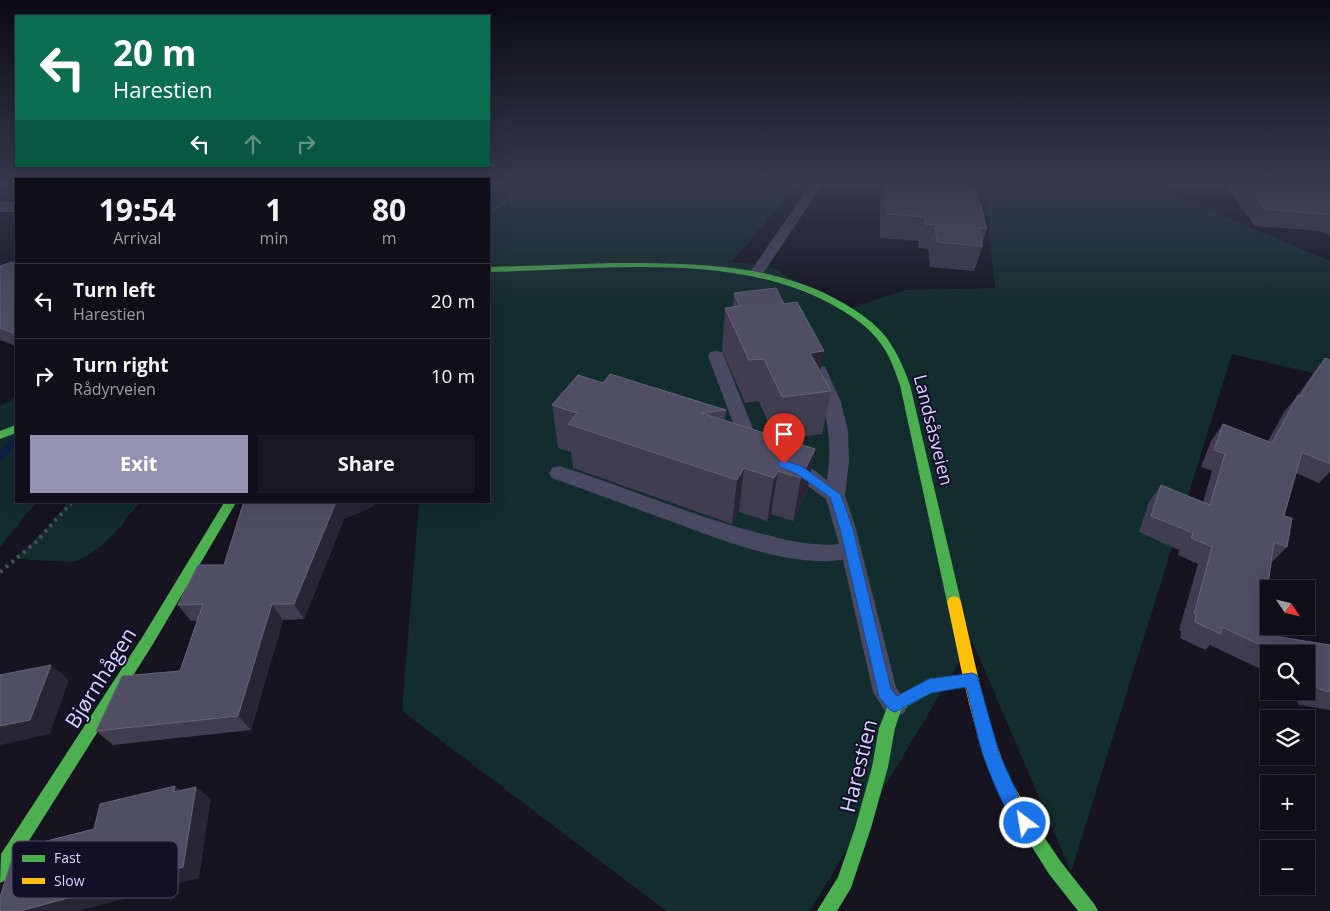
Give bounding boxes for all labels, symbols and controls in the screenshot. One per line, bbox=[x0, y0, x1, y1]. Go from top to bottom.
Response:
text: 20 m bbox=[113, 29, 196, 76]
icon: left bbox=[30, 35, 95, 100]
text: Harestien bbox=[113, 74, 213, 104]
icon: left bbox=[186, 130, 214, 158]
icon: ahead bbox=[239, 130, 267, 158]
icon: right bbox=[292, 130, 320, 158]
text: 19:54 bbox=[99, 189, 176, 230]
text: 1 bbox=[265, 189, 282, 230]
text: 80 bbox=[372, 189, 406, 230]
text: Arrival bbox=[113, 227, 161, 249]
text: min bbox=[260, 227, 288, 249]
text: m bbox=[382, 227, 397, 249]
text: Turn left bbox=[73, 277, 155, 303]
icon: left bbox=[30, 287, 58, 315]
text: 20 m bbox=[431, 288, 475, 314]
text: Harestien bbox=[73, 303, 145, 325]
text: Turn right bbox=[73, 352, 168, 378]
icon: right bbox=[30, 362, 58, 390]
text: 10 m bbox=[431, 363, 475, 389]
street label: Landsåsveien bbox=[909, 372, 959, 488]
text: Rådyrveien bbox=[73, 378, 156, 400]
pin bbox=[763, 413, 805, 464]
icon: arrive bbox=[770, 420, 798, 448]
button: Exit bbox=[30, 435, 248, 493]
button: Share bbox=[258, 435, 475, 493]
north arrow bbox=[1260, 580, 1315, 635]
map controls bbox=[1260, 580, 1315, 895]
street label: Bjørnhågen bbox=[58, 622, 142, 733]
button: search bbox=[1260, 645, 1315, 700]
button: layers bbox=[1260, 710, 1315, 765]
street label: Harestien bbox=[833, 716, 883, 815]
button: + bbox=[1260, 775, 1315, 830]
position arrow bbox=[998, 796, 1050, 848]
button: − bbox=[1260, 840, 1315, 895]
legend bbox=[12, 841, 178, 898]
text: Fast bbox=[54, 848, 81, 867]
text: Slow bbox=[54, 871, 85, 890]

